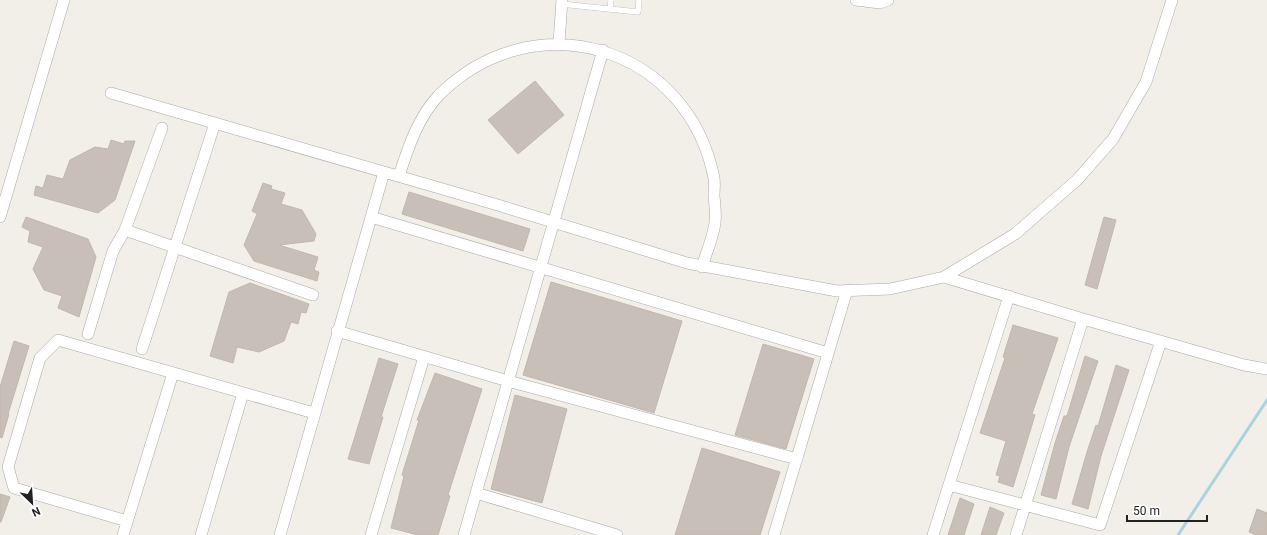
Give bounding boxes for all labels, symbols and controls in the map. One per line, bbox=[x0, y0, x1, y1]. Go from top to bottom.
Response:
north arrow bbox=[12, 483, 52, 523]
scale bar bbox=[1127, 497, 1207, 523]
text: N bbox=[30, 504, 42, 519]
text: 50 m bbox=[1133, 504, 1160, 518]

